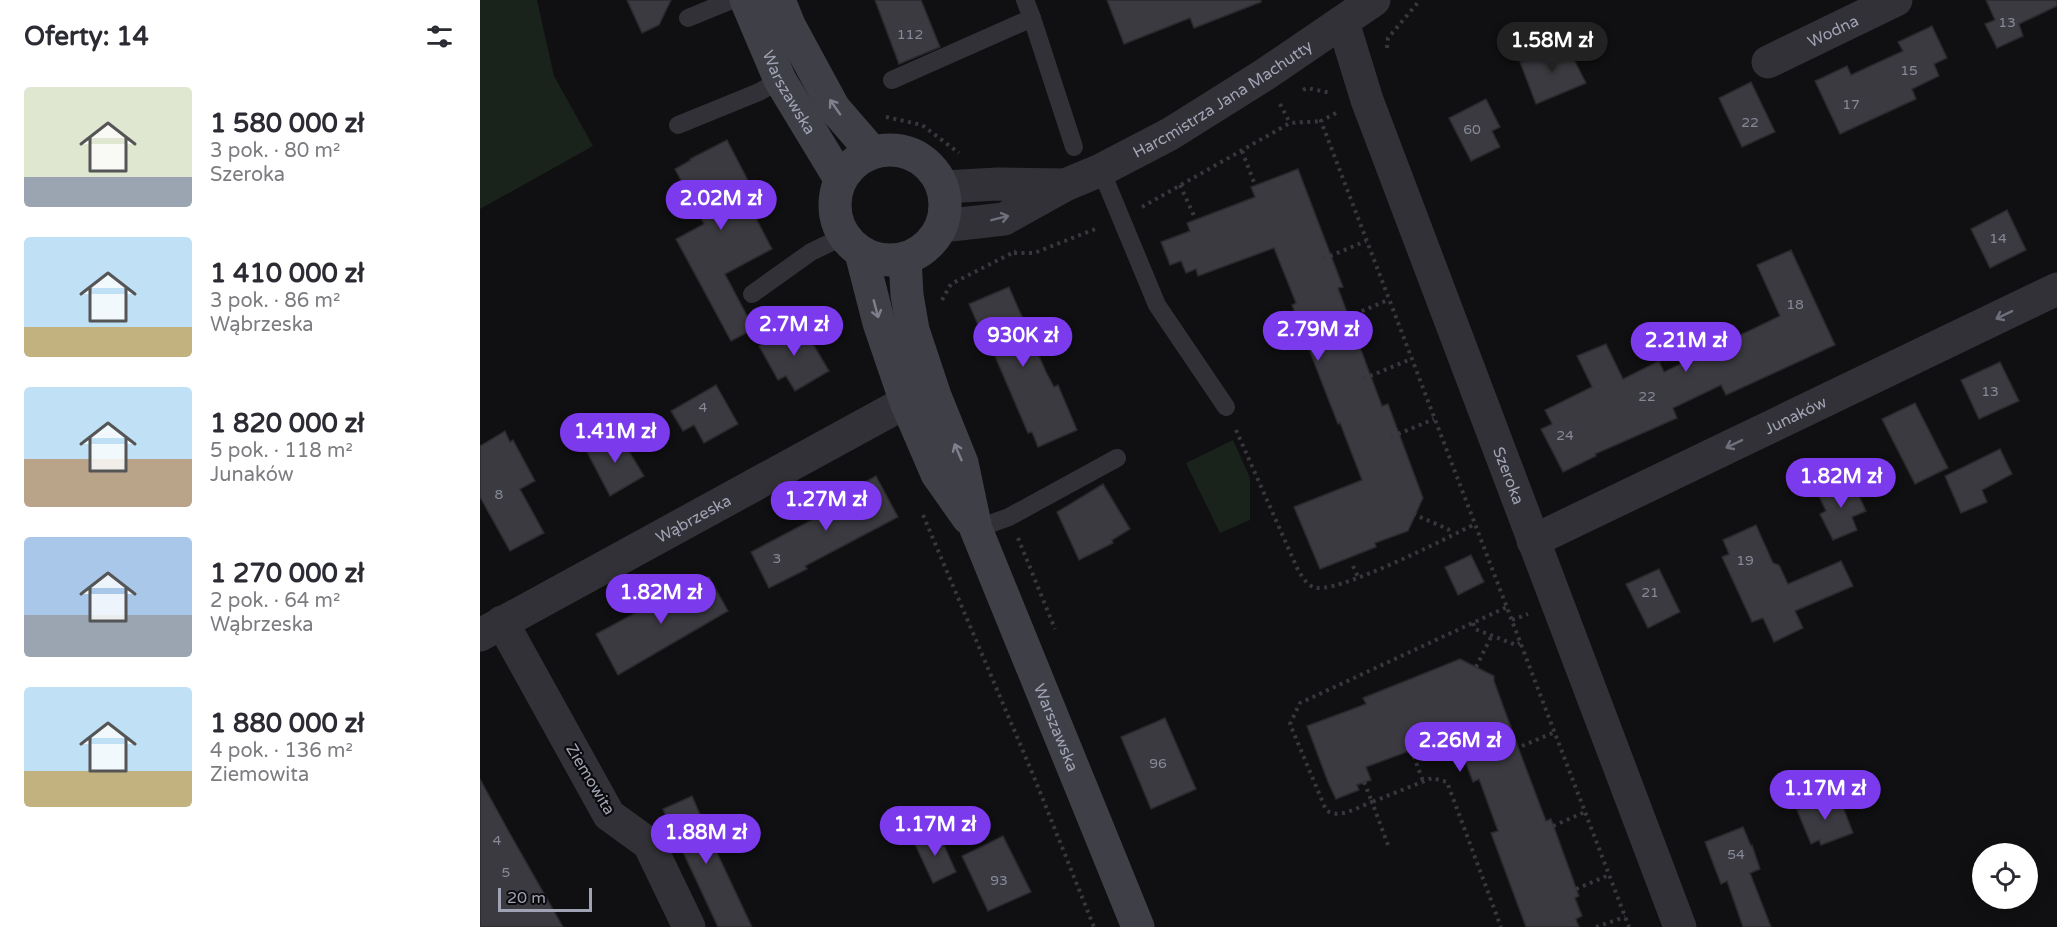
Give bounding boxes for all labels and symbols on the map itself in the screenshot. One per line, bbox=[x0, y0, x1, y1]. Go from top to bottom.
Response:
street label: Wodna bbox=[1805, 11, 1862, 52]
house number: 13 bbox=[1998, 14, 2016, 31]
pin: 1.58M zł bbox=[1490, 22, 1614, 73]
house number: 112 bbox=[897, 26, 923, 43]
street label: Harcmistrza Jana Machutty bbox=[1130, 36, 1317, 163]
street label: Warszawska bbox=[758, 47, 820, 138]
house number: 15 bbox=[1900, 62, 1918, 79]
house number: 17 bbox=[1842, 96, 1860, 113]
one-way arrow bbox=[829, 100, 841, 116]
house number: 22 bbox=[1741, 114, 1759, 131]
house number: 60 bbox=[1463, 121, 1481, 138]
pin: 2.02M zł bbox=[659, 180, 783, 231]
one-way arrow bbox=[990, 212, 1009, 224]
house number: 14 bbox=[1989, 230, 2007, 247]
house number: 18 bbox=[1786, 296, 1804, 313]
one-way arrow bbox=[871, 299, 882, 318]
pin: 2.7M zł bbox=[739, 306, 849, 357]
one-way arrow bbox=[1996, 309, 2014, 321]
pin: 2.79M zł bbox=[1256, 311, 1380, 362]
pin: 930K zł bbox=[968, 317, 1078, 368]
pin: 2.21M zł bbox=[1624, 322, 1748, 373]
house number: 13 bbox=[1981, 383, 1999, 400]
house number: 22 bbox=[1638, 388, 1656, 405]
street label: Junaków bbox=[1761, 392, 1830, 439]
house number: 4 bbox=[699, 399, 708, 416]
pin: 1.41M zł bbox=[553, 413, 677, 464]
house number: 24 bbox=[1556, 427, 1574, 444]
one-way arrow bbox=[1725, 439, 1743, 451]
one-way arrow bbox=[952, 443, 963, 461]
street label: Szeroka bbox=[1488, 444, 1528, 507]
pin: 1.82M zł bbox=[1779, 458, 1903, 509]
pin: 1.27M zł bbox=[764, 481, 888, 532]
house number: 8 bbox=[495, 486, 504, 503]
street label: Wąbrzeska bbox=[652, 491, 735, 548]
house number: 3 bbox=[773, 550, 781, 567]
house number: 19 bbox=[1736, 552, 1754, 569]
pin: 1.82M zł bbox=[599, 574, 723, 625]
house number: 21 bbox=[1641, 584, 1659, 601]
street label: Warszawska bbox=[1029, 681, 1083, 775]
pin: 2.26M zł bbox=[1398, 722, 1522, 773]
street label: Ziemowita bbox=[561, 740, 619, 819]
house number: 96 bbox=[1149, 755, 1167, 772]
pin: 1.17M zł bbox=[1763, 770, 1887, 821]
pin: 1.17M zł bbox=[873, 806, 997, 857]
pin: 1.88M zł bbox=[644, 814, 768, 865]
house number: 4 bbox=[493, 832, 502, 849]
house number: 54 bbox=[1727, 846, 1745, 863]
house number: 5 bbox=[502, 864, 510, 881]
house number: 93 bbox=[990, 872, 1008, 889]
scale bar bbox=[498, 885, 592, 912]

